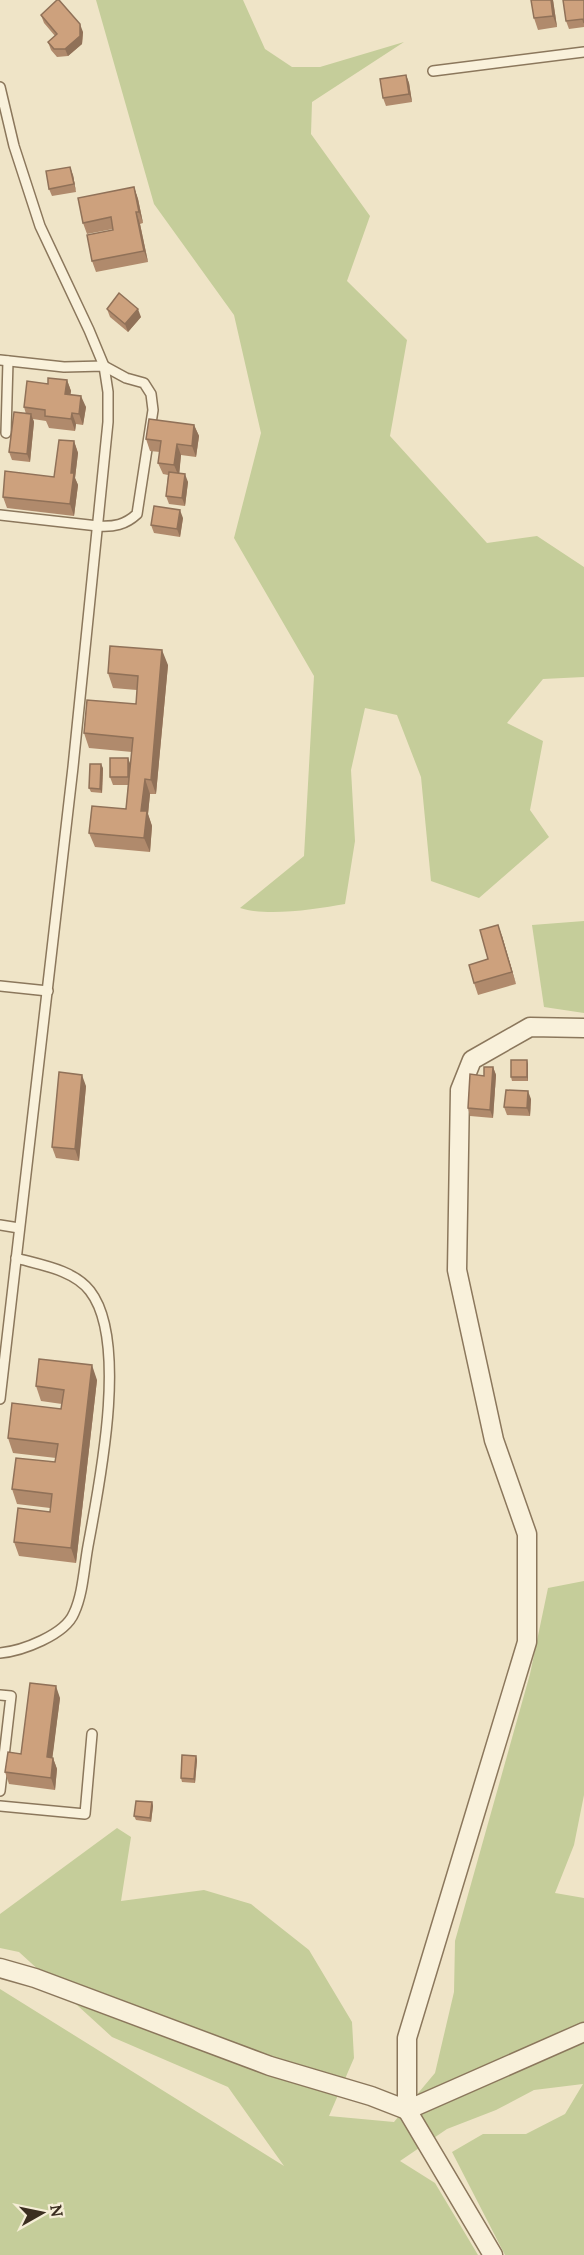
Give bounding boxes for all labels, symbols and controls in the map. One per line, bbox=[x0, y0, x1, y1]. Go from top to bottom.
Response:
north arrow bbox=[12, 2183, 72, 2243]
text: N bbox=[46, 2203, 68, 2218]

